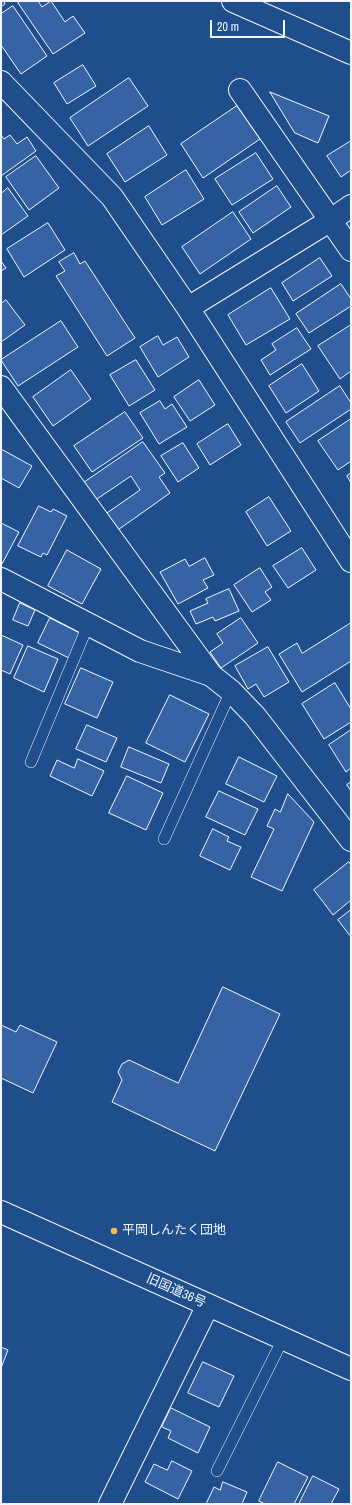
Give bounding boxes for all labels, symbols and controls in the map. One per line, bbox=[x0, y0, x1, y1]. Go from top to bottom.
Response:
scale bar bbox=[212, 12, 287, 38]
text: 20 m bbox=[217, 19, 239, 35]
place label: 平岡しんたく団地 bbox=[122, 1223, 226, 1239]
marker: 平岡しんたく団地 bbox=[109, 1226, 119, 1236]
street label: 旧国道36号 bbox=[144, 1271, 208, 1311]

